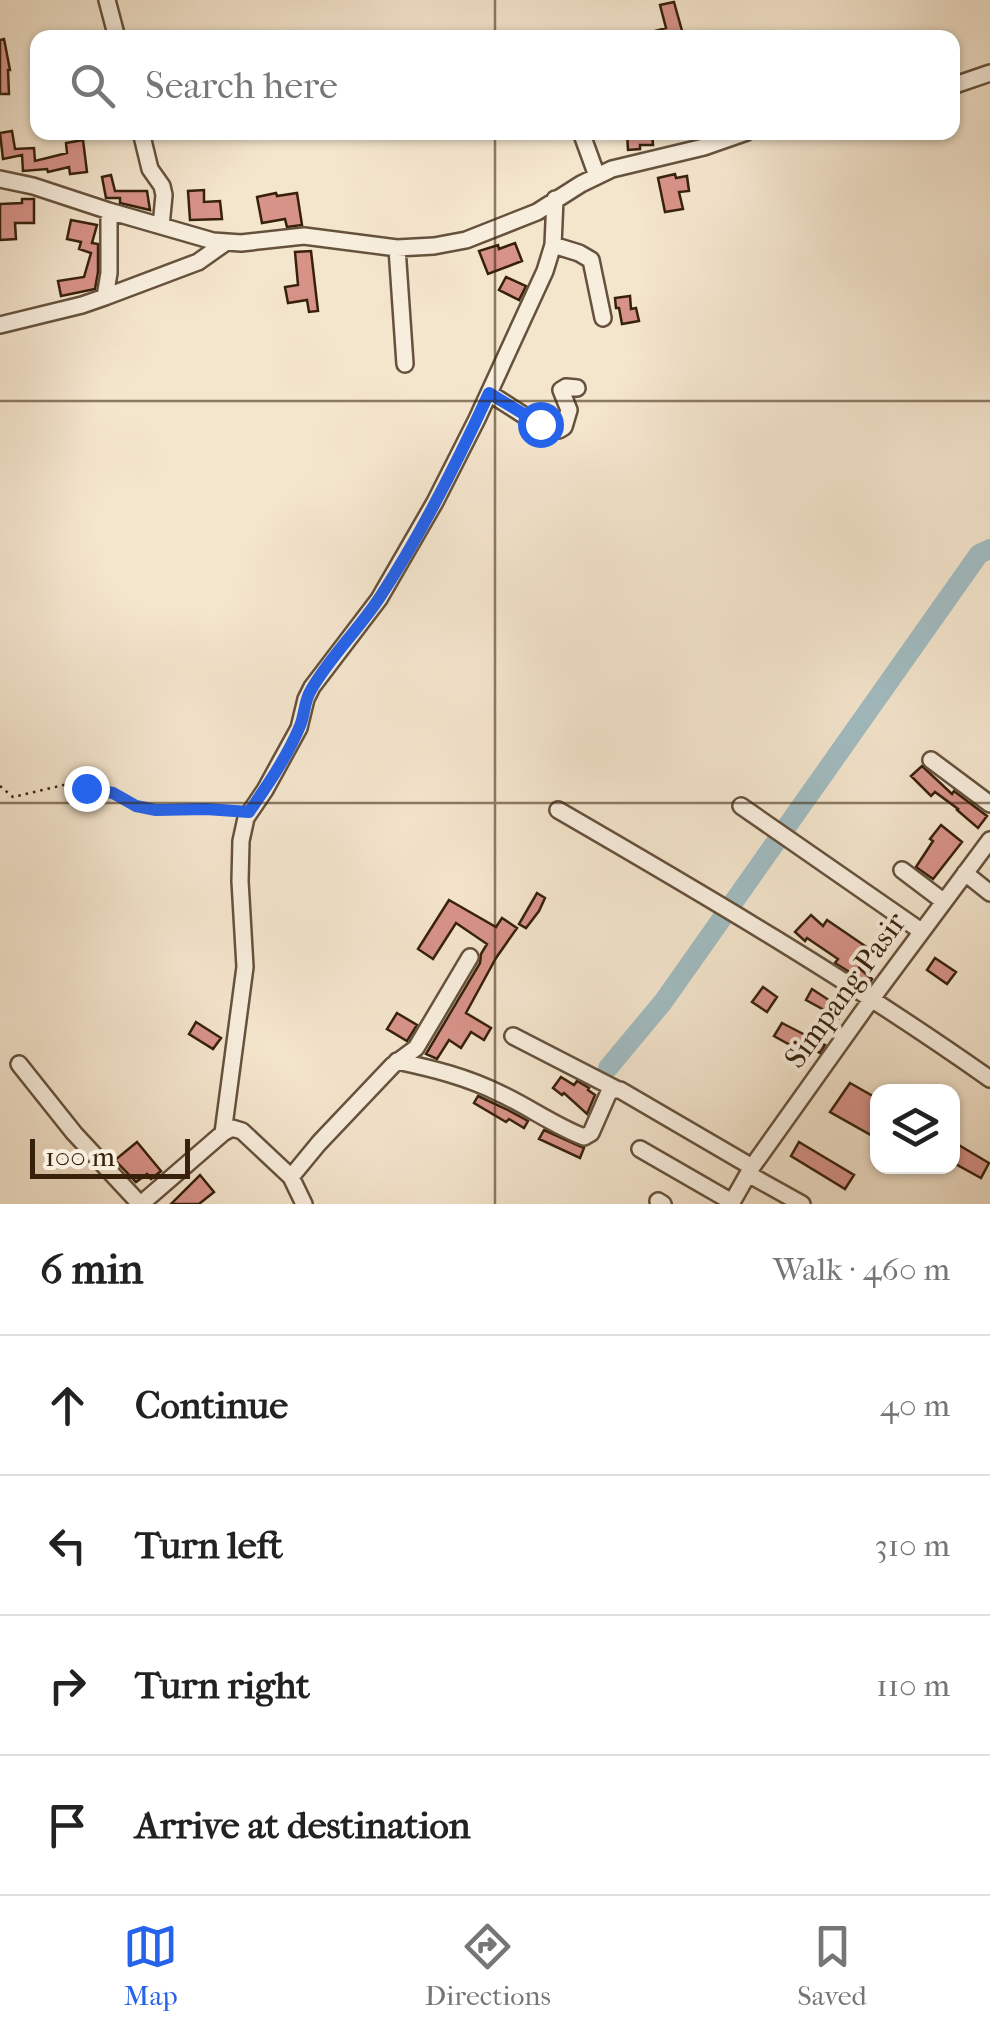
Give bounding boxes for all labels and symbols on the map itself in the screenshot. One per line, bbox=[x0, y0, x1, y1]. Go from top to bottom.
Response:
route start bbox=[518, 402, 564, 448]
route end bbox=[64, 766, 110, 812]
street label: Simpang Pasir bbox=[777, 906, 914, 1075]
scale bar bbox=[30, 1134, 190, 1178]

